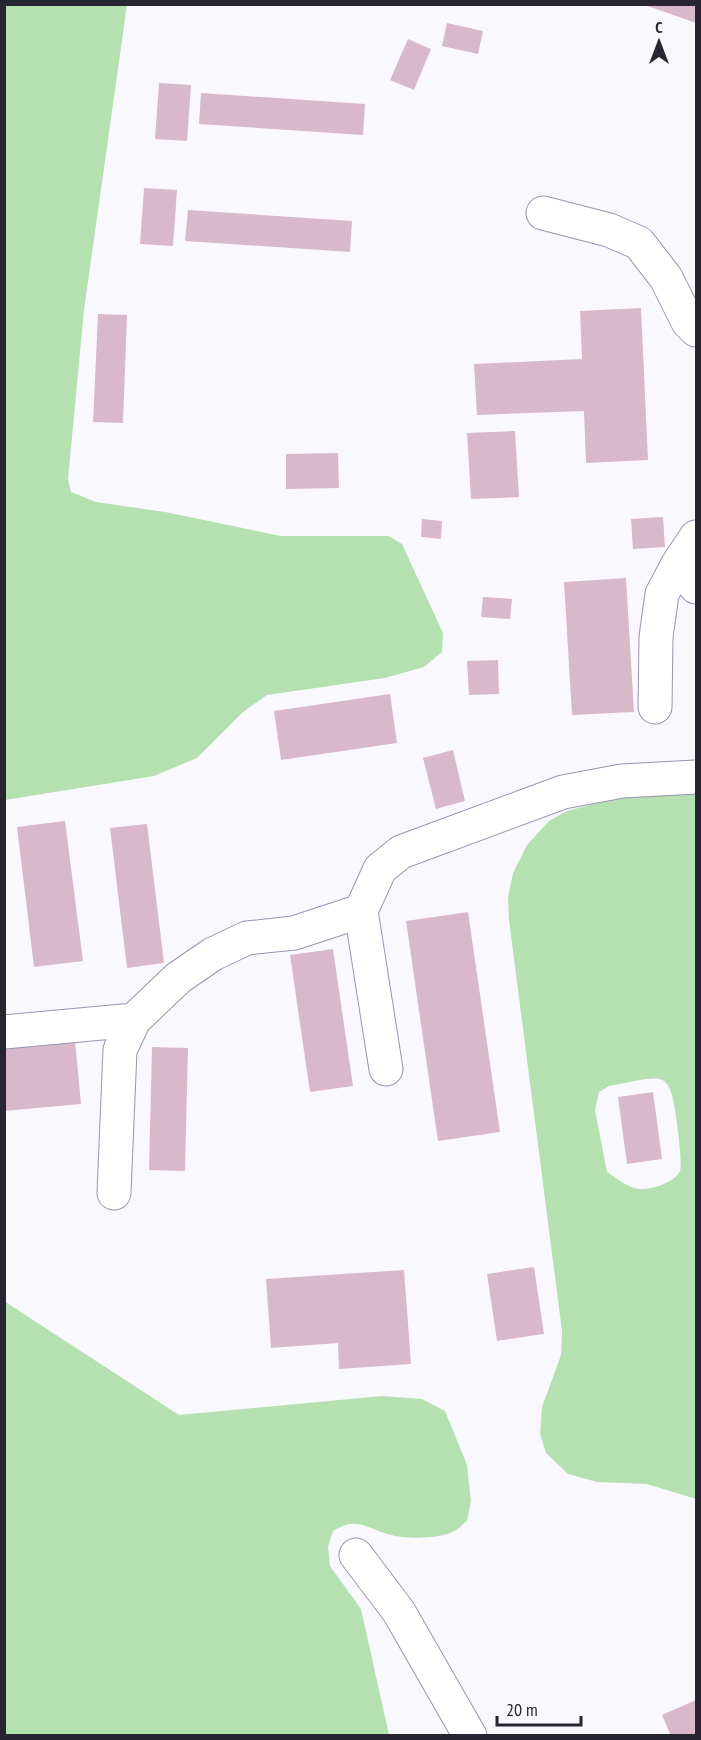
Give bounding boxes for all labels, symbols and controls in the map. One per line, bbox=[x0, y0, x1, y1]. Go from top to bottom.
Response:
north arrow bbox=[629, 12, 689, 72]
text: С bbox=[655, 17, 663, 37]
scale bar bbox=[497, 1689, 581, 1727]
text: 20 m bbox=[506, 1698, 538, 1721]

